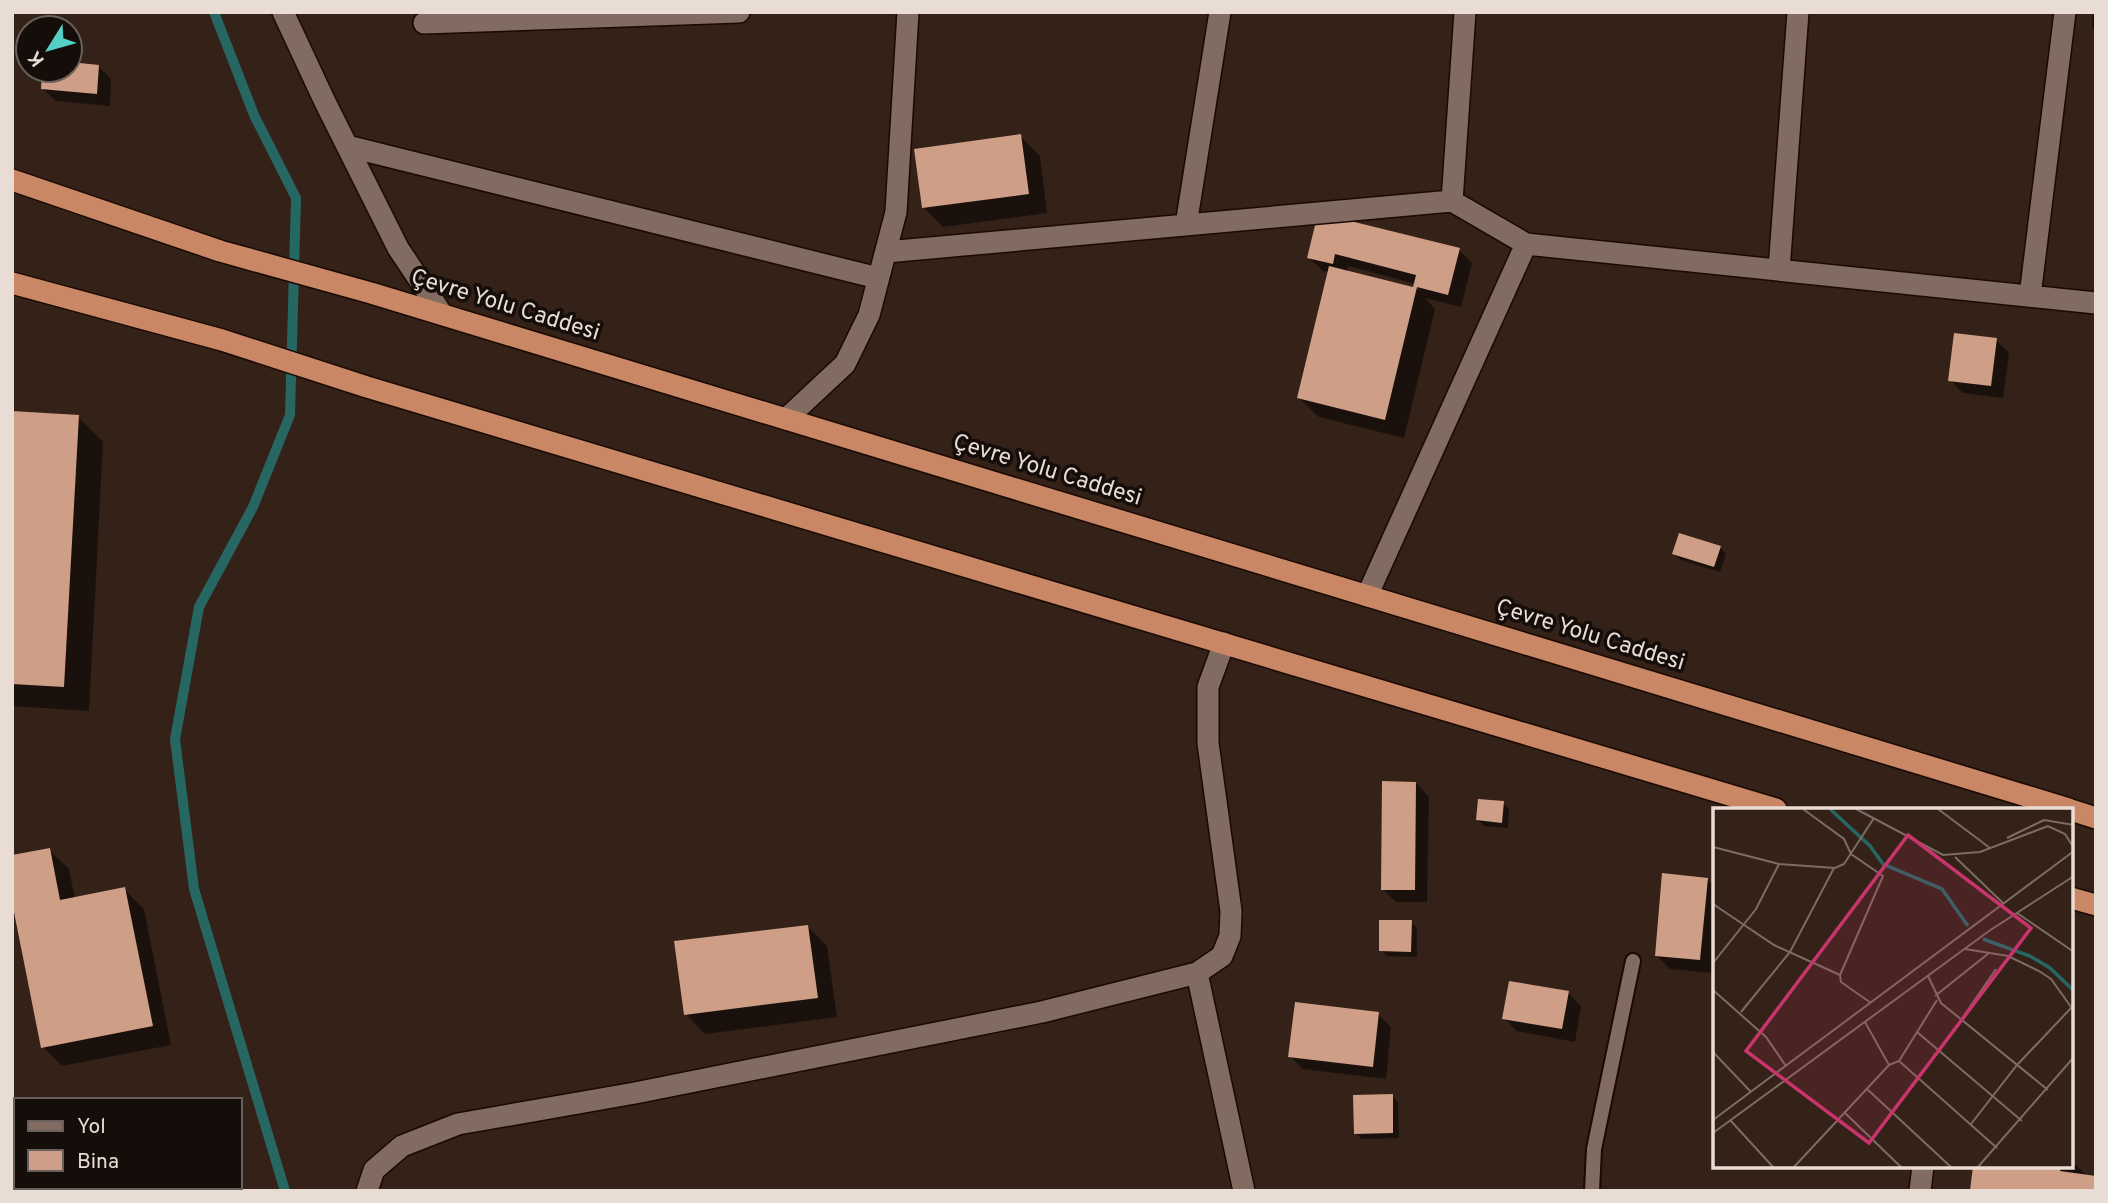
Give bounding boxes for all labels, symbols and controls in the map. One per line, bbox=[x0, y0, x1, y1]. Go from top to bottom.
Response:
north arrow bbox=[14, 14, 84, 84]
text: K bbox=[23, 45, 51, 71]
street label: Çevre Yolu Caddesi bbox=[407, 263, 603, 349]
street label: Çevre Yolu Caddesi bbox=[949, 428, 1145, 514]
street label: Çevre Yolu Caddesi bbox=[1492, 593, 1688, 679]
inset map bbox=[1713, 808, 2073, 1168]
legend bbox=[14, 1098, 242, 1189]
text: Yol bbox=[77, 1114, 106, 1141]
text: Bina bbox=[77, 1149, 119, 1176]

